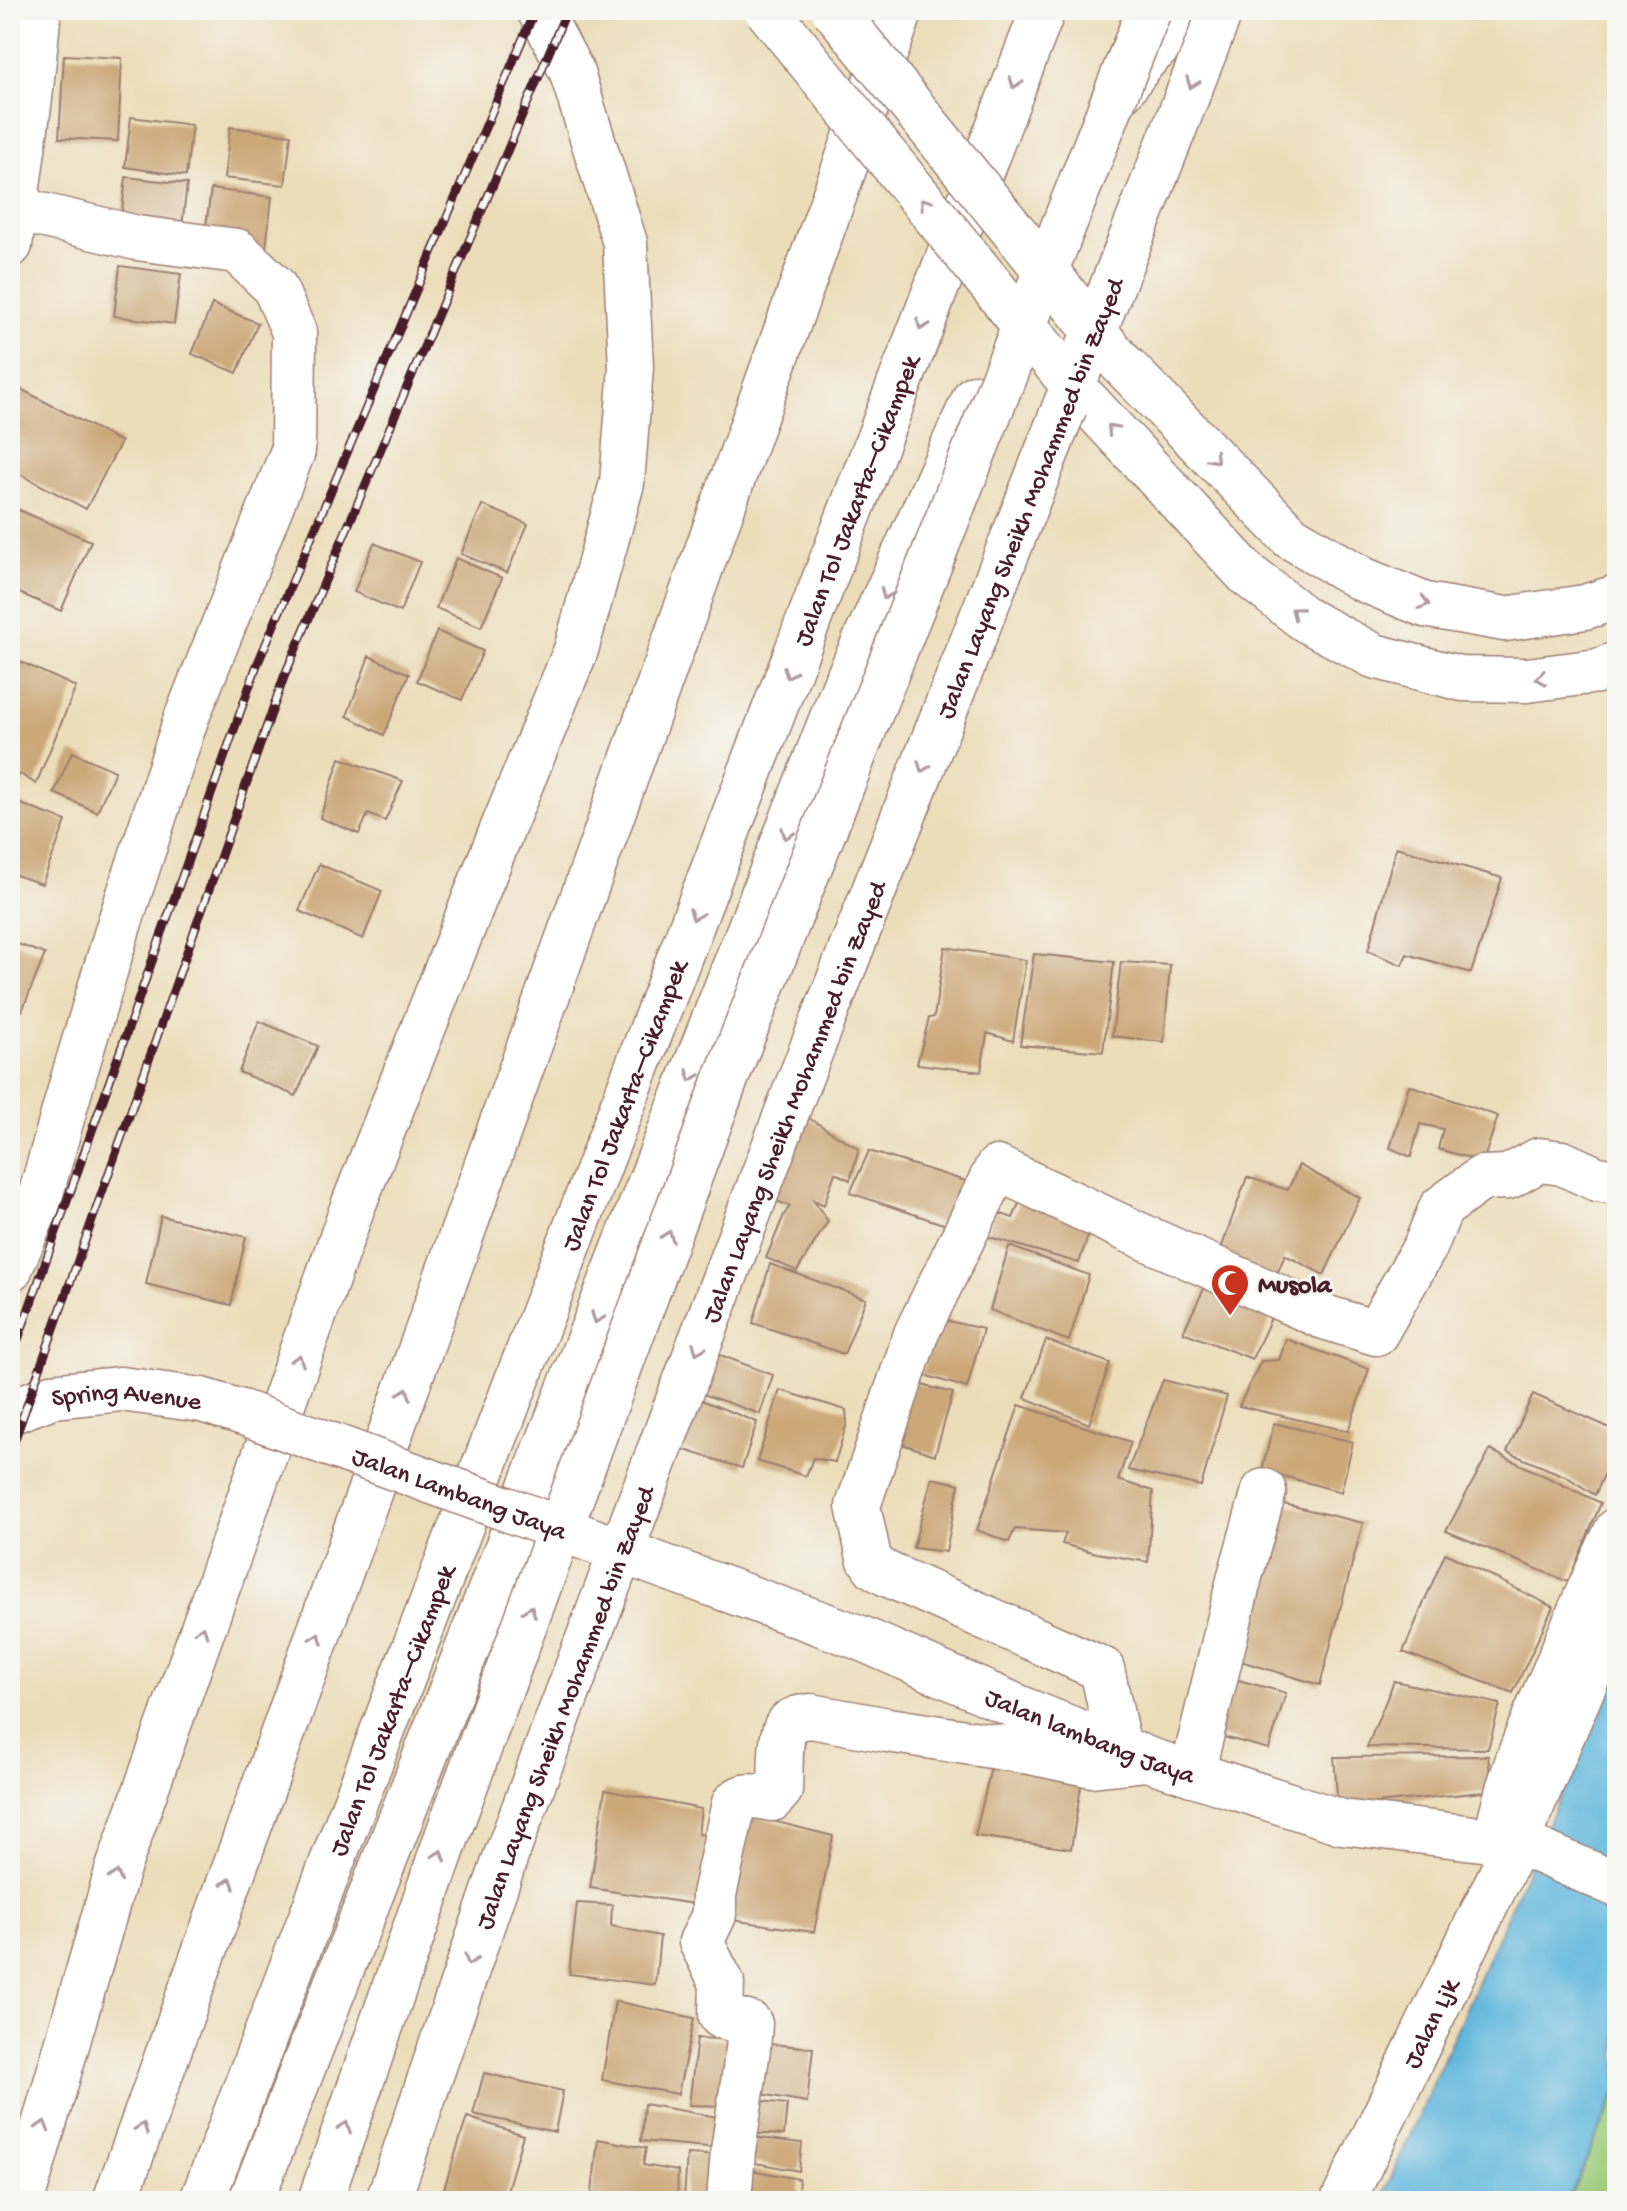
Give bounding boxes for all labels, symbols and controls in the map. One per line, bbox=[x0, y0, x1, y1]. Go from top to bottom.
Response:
one-way arrow bbox=[1008, 75, 1025, 89]
one-way arrow bbox=[1186, 75, 1202, 89]
one-way arrow bbox=[920, 198, 935, 213]
street label: Jalan Layang Sheikh Mohammed bin Zayed bbox=[932, 273, 1134, 724]
one-way arrow bbox=[915, 318, 932, 332]
street label: Jalan Tol Jakarta–Cikampek bbox=[789, 350, 930, 651]
one-way arrow bbox=[1108, 423, 1122, 438]
one-way arrow bbox=[1205, 449, 1219, 463]
one-way arrow bbox=[880, 585, 896, 600]
one-way arrow bbox=[1417, 594, 1431, 610]
one-way arrow bbox=[1290, 607, 1304, 622]
one-way arrow bbox=[782, 665, 799, 679]
one-way arrow bbox=[1534, 670, 1547, 687]
one-way arrow bbox=[916, 759, 933, 773]
one-way arrow bbox=[780, 826, 797, 840]
street label: Jalan Layang Sheikh Mohammed bin Zayed bbox=[698, 876, 897, 1328]
one-way arrow bbox=[688, 907, 705, 921]
street label: Jalan Tol Jakarta–Cikampek bbox=[557, 955, 698, 1256]
one-way arrow bbox=[685, 1068, 702, 1082]
one-way arrow bbox=[658, 1230, 675, 1244]
mosque icon: Musola bbox=[1209, 1262, 1251, 1317]
place label: Musola bbox=[1258, 1272, 1333, 1303]
one-way arrow bbox=[590, 1310, 607, 1324]
one-way arrow bbox=[691, 1341, 708, 1355]
one-way arrow bbox=[289, 1353, 305, 1367]
street label: Spring Avenue bbox=[50, 1378, 204, 1420]
one-way arrow bbox=[395, 1387, 412, 1401]
street label: Jalan Lambang Jaya bbox=[347, 1443, 572, 1550]
street label: Jalan Layang Sheikh Mohammed bin Zayed bbox=[471, 1481, 665, 1934]
street label: Jalan Tol Jakarta–Cikampek bbox=[325, 1560, 465, 1861]
one-way arrow bbox=[520, 1605, 536, 1619]
one-way arrow bbox=[192, 1625, 209, 1639]
one-way arrow bbox=[308, 1632, 324, 1646]
street label: Jalan lambang Jaya bbox=[979, 1684, 1199, 1794]
one-way arrow bbox=[430, 1849, 447, 1863]
one-way arrow bbox=[106, 1870, 122, 1884]
one-way arrow bbox=[220, 1877, 236, 1891]
one-way arrow bbox=[464, 1953, 480, 1967]
street label: Jalan Ljk bbox=[1398, 1973, 1469, 2074]
one-way arrow bbox=[34, 2120, 50, 2134]
one-way arrow bbox=[132, 2121, 148, 2135]
one-way arrow bbox=[336, 2121, 352, 2135]

